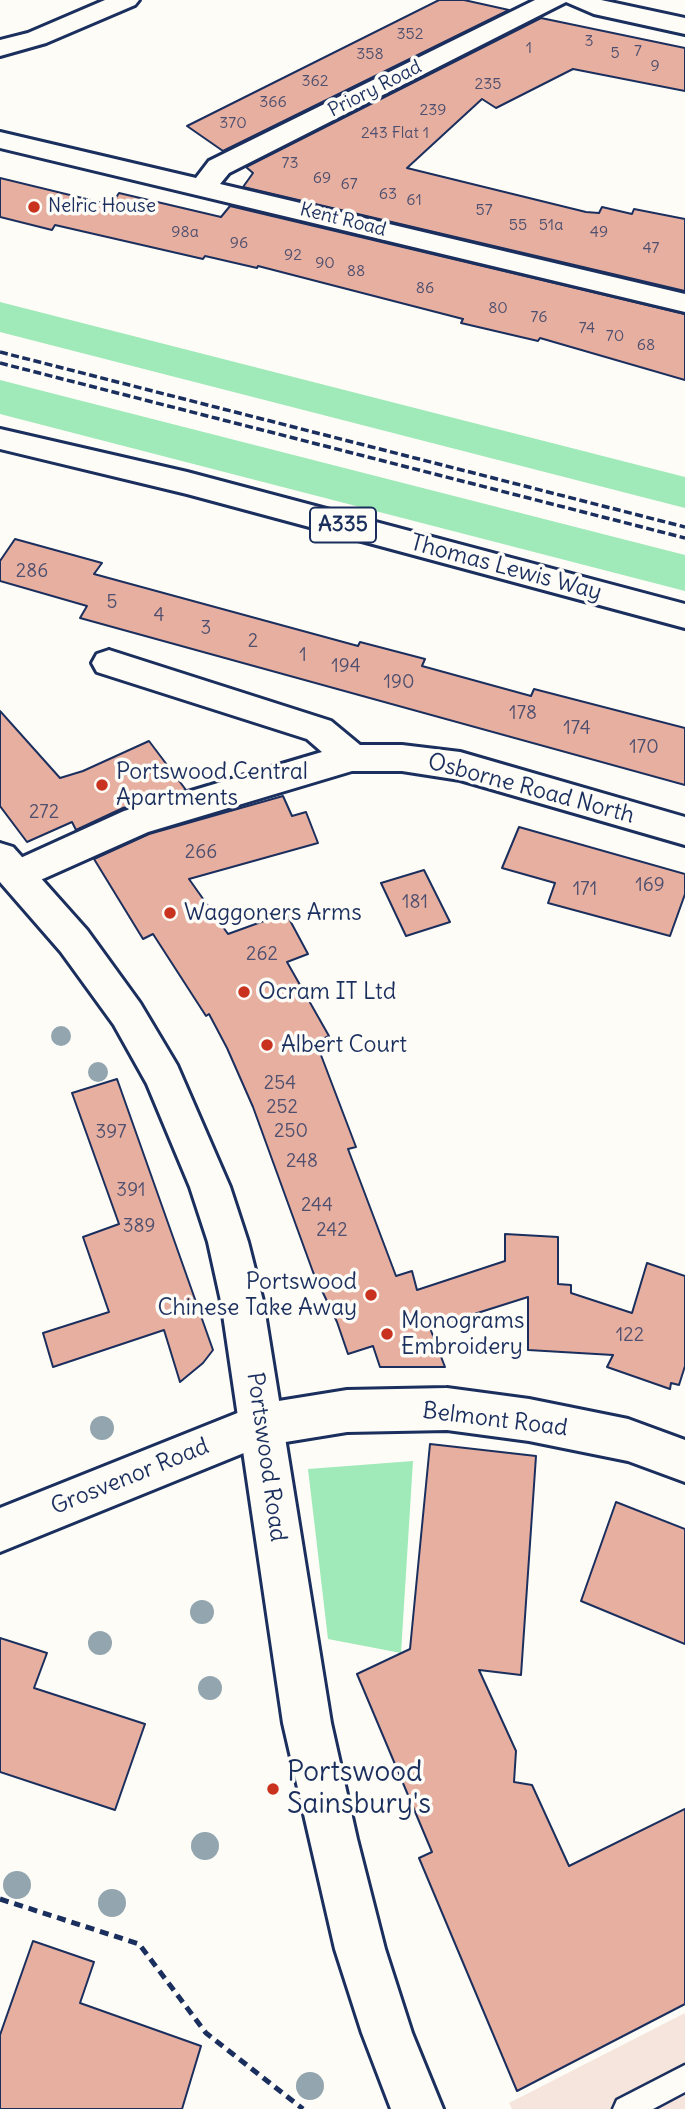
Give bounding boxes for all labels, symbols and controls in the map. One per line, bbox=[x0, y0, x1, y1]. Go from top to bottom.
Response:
house number: 352 bbox=[396, 24, 424, 44]
house number: 3 bbox=[584, 31, 594, 51]
house number: 1 bbox=[526, 38, 532, 58]
house number: 7 bbox=[634, 41, 642, 61]
house number: 5 bbox=[610, 43, 620, 63]
house number: 358 bbox=[356, 44, 384, 64]
street label: Priory Road bbox=[325, 56, 425, 122]
house number: 9 bbox=[650, 56, 660, 76]
house number: 362 bbox=[301, 71, 329, 91]
house number: 235 bbox=[474, 74, 502, 94]
house number: 366 bbox=[259, 92, 287, 112]
house number: 239 bbox=[419, 100, 447, 120]
house number: 370 bbox=[219, 113, 247, 133]
house number: 243 Flat 1 bbox=[361, 123, 429, 143]
house number: 73 bbox=[282, 153, 298, 173]
house number: 69 bbox=[313, 168, 331, 188]
house number: 67 bbox=[340, 174, 358, 194]
house number: 63 bbox=[379, 184, 397, 204]
house number: 61 bbox=[406, 190, 422, 210]
place label: Nelric House bbox=[48, 196, 156, 218]
street label: Kent Road bbox=[298, 198, 388, 242]
marker: Nelric House bbox=[26, 199, 42, 215]
house number: 57 bbox=[475, 200, 493, 220]
house number: 55 bbox=[509, 215, 527, 235]
house number: 51a bbox=[539, 215, 563, 235]
house number: 98a bbox=[171, 222, 199, 242]
house number: 49 bbox=[590, 222, 608, 242]
house number: 96 bbox=[230, 233, 248, 253]
house number: 47 bbox=[643, 238, 659, 258]
house number: 92 bbox=[284, 245, 302, 265]
house number: 90 bbox=[315, 253, 335, 273]
house number: 88 bbox=[347, 261, 365, 281]
house number: 86 bbox=[416, 278, 434, 298]
house number: 80 bbox=[488, 298, 508, 318]
house number: 76 bbox=[531, 307, 547, 327]
house number: 74 bbox=[579, 318, 595, 338]
house number: 70 bbox=[606, 326, 624, 346]
house number: 68 bbox=[637, 335, 655, 355]
road number: A335 bbox=[310, 508, 376, 542]
street label: Thomas Lewis Way bbox=[407, 529, 605, 607]
house number: 286 bbox=[16, 561, 48, 583]
house number: 5 bbox=[107, 592, 117, 614]
house number: 4 bbox=[154, 605, 164, 627]
house number: 3 bbox=[201, 618, 211, 640]
house number: 2 bbox=[248, 631, 258, 653]
house number: 1 bbox=[299, 645, 307, 667]
house number: 194 bbox=[331, 656, 361, 678]
house number: 190 bbox=[384, 672, 414, 694]
house number: 178 bbox=[509, 703, 537, 725]
house number: 174 bbox=[563, 718, 591, 740]
house number: 170 bbox=[629, 737, 659, 759]
street label: Osborne Road North bbox=[425, 748, 637, 830]
place label: Portswood Central Apartments bbox=[116, 758, 308, 812]
marker: Portswood Central Apartments bbox=[94, 777, 110, 793]
house number: 272 bbox=[29, 802, 59, 824]
house number: 266 bbox=[185, 842, 217, 864]
house number: 169 bbox=[635, 875, 665, 897]
house number: 171 bbox=[573, 879, 597, 901]
house number: 181 bbox=[402, 892, 428, 914]
place label: Waggoners Arms bbox=[184, 899, 362, 927]
marker: Waggoners Arms bbox=[162, 905, 178, 921]
house number: 262 bbox=[246, 944, 278, 966]
place label: Ocram IT Ltd bbox=[258, 978, 396, 1006]
marker: Ocram IT Ltd bbox=[236, 984, 252, 1000]
place label: Albert Court bbox=[281, 1031, 407, 1059]
marker: Albert Court bbox=[259, 1037, 275, 1053]
house number: 254 bbox=[264, 1073, 296, 1095]
house number: 252 bbox=[266, 1097, 298, 1119]
house number: 250 bbox=[274, 1121, 308, 1143]
house number: 397 bbox=[95, 1122, 127, 1144]
house number: 248 bbox=[286, 1151, 318, 1173]
house number: 391 bbox=[116, 1180, 146, 1202]
house number: 244 bbox=[301, 1195, 333, 1217]
house number: 389 bbox=[123, 1216, 155, 1238]
house number: 242 bbox=[316, 1220, 348, 1242]
place label: Portswood Chinese Take Away bbox=[157, 1268, 357, 1322]
marker: Portswood Chinese Take Away bbox=[363, 1287, 379, 1303]
place label: Monograms Embroidery bbox=[401, 1307, 524, 1361]
house number: 122 bbox=[616, 1325, 644, 1347]
marker: Monograms Embroidery bbox=[379, 1326, 395, 1342]
street label: Portswood Road bbox=[240, 1371, 292, 1543]
street label: Belmont Road bbox=[421, 1397, 569, 1443]
street label: Grosvenor Road bbox=[47, 1433, 213, 1521]
place label: Portswood Sainsbury's bbox=[287, 1756, 431, 1822]
marker: Portswood Sainsbury's bbox=[265, 1781, 281, 1797]

